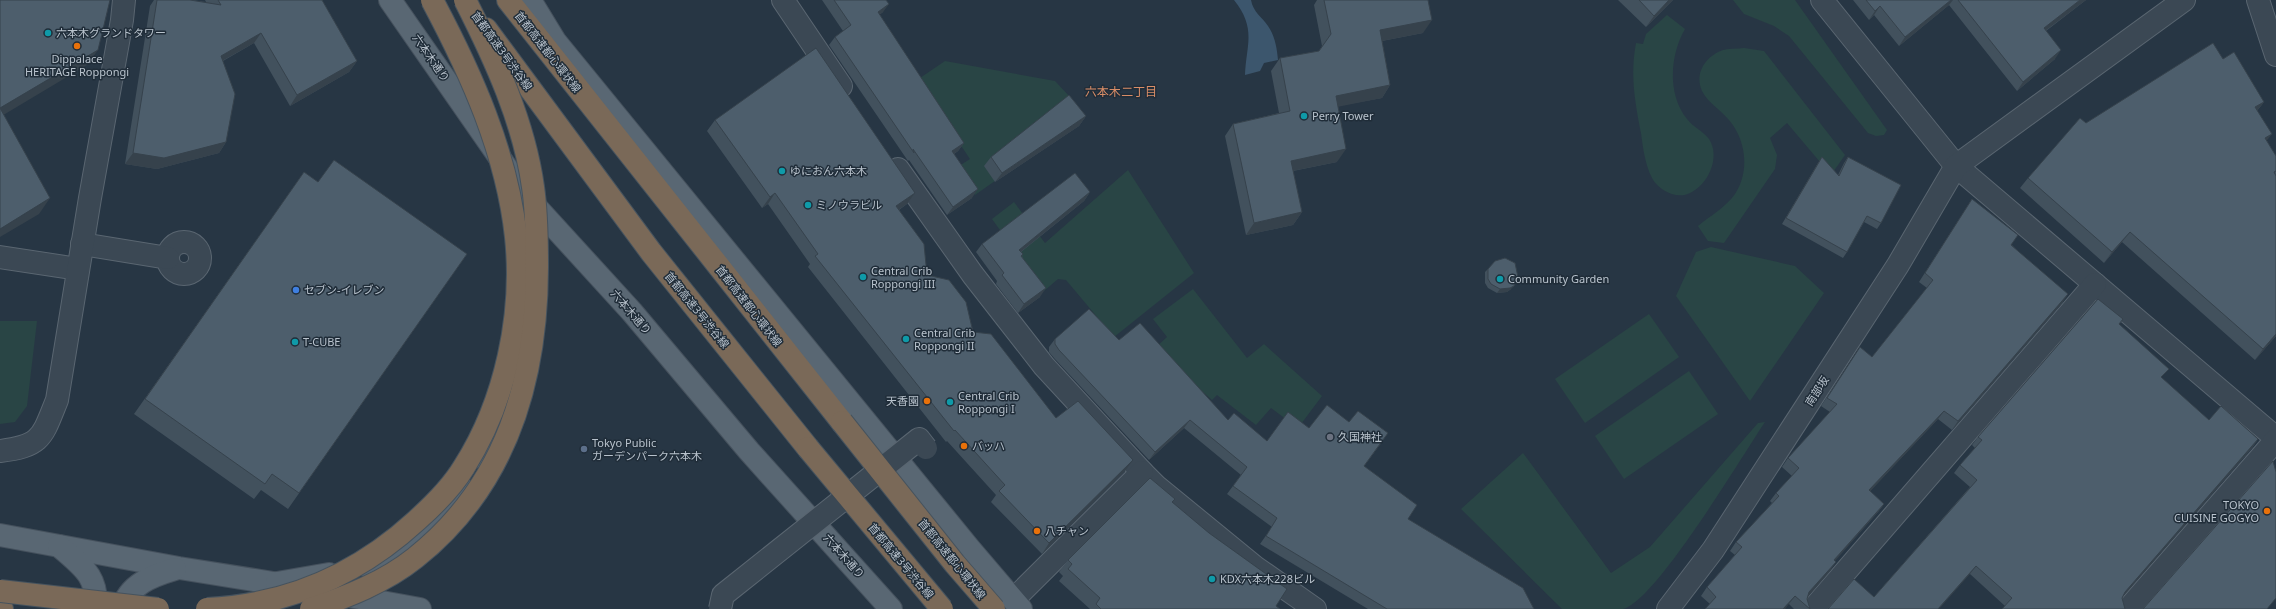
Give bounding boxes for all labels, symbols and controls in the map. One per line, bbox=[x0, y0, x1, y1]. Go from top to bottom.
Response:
street label: 首都高速3号渋谷線 bbox=[469, 8, 536, 93]
street label: 首都高速都心環状線 bbox=[512, 8, 585, 95]
place label: 六本木グランドタワー bbox=[56, 25, 166, 40]
marker: 六本木グランドタワー bbox=[43, 28, 53, 38]
street label: 六本木通り bbox=[409, 31, 453, 85]
marker: Dippalace HERITAGE Roppongi bbox=[72, 41, 82, 51]
place label: Dippalace HERITAGE Roppongi bbox=[25, 51, 129, 79]
district label: 六本木二丁目 bbox=[1085, 83, 1157, 100]
place label: Perry Tower bbox=[1312, 108, 1374, 123]
marker: Perry Tower bbox=[1299, 111, 1309, 121]
place label: ゆにおん六本木 bbox=[790, 163, 867, 178]
marker: ゆにおん六本木 bbox=[777, 166, 787, 176]
place label: ミノウラビル bbox=[816, 197, 882, 212]
marker: ミノウラビル bbox=[803, 200, 813, 210]
street label: 首都高速都心環状線 bbox=[713, 262, 786, 349]
place label: Central Crib Roppongi III bbox=[871, 263, 935, 291]
street label: 首都高速3号渋谷線 bbox=[662, 268, 733, 351]
place label: Community Garden bbox=[1508, 271, 1609, 286]
marker: Central Crib Roppongi III bbox=[858, 272, 868, 282]
marker: Community Garden bbox=[1495, 274, 1505, 284]
place label: セブン-イレブン bbox=[304, 282, 385, 297]
marker: セブン-イレブン bbox=[291, 285, 301, 295]
street label: 六本木通り bbox=[608, 286, 655, 337]
place label: Central Crib Roppongi II bbox=[914, 325, 975, 353]
place label: T-CUBE bbox=[303, 334, 340, 349]
marker: Central Crib Roppongi II bbox=[901, 334, 911, 344]
marker: T-CUBE bbox=[290, 337, 300, 347]
street label: 南部坂 bbox=[1801, 373, 1832, 409]
place label: Central Crib Roppongi I bbox=[958, 388, 1019, 416]
place label: 天香園 bbox=[886, 393, 919, 408]
marker: 天香園 bbox=[922, 396, 932, 406]
marker: Central Crib Roppongi I bbox=[945, 397, 955, 407]
place label: 久国神社 bbox=[1338, 429, 1382, 444]
marker: 久国神社 bbox=[1325, 432, 1335, 442]
place label: Tokyo Public ガーデンパーク六本木 bbox=[592, 435, 702, 463]
place label: バッハ bbox=[972, 438, 1005, 453]
marker: バッハ bbox=[959, 441, 969, 451]
marker: Tokyo Public ガーデンパーク六本木 bbox=[579, 444, 589, 454]
place label: TOKYO CUISINE GOGYO bbox=[2174, 497, 2259, 525]
marker: TOKYO CUISINE GOGYO bbox=[2262, 506, 2272, 516]
street label: 首都高速都心環状線 bbox=[915, 515, 989, 602]
street label: 首都高速3号渋谷線 bbox=[865, 520, 937, 602]
place label: 八チャン bbox=[1045, 523, 1089, 538]
marker: 八チャン bbox=[1032, 526, 1042, 536]
street label: 六本木通り bbox=[820, 530, 868, 581]
place label: KDX六本木228ビル bbox=[1220, 571, 1315, 586]
marker: KDX六本木228ビル bbox=[1207, 574, 1217, 584]

